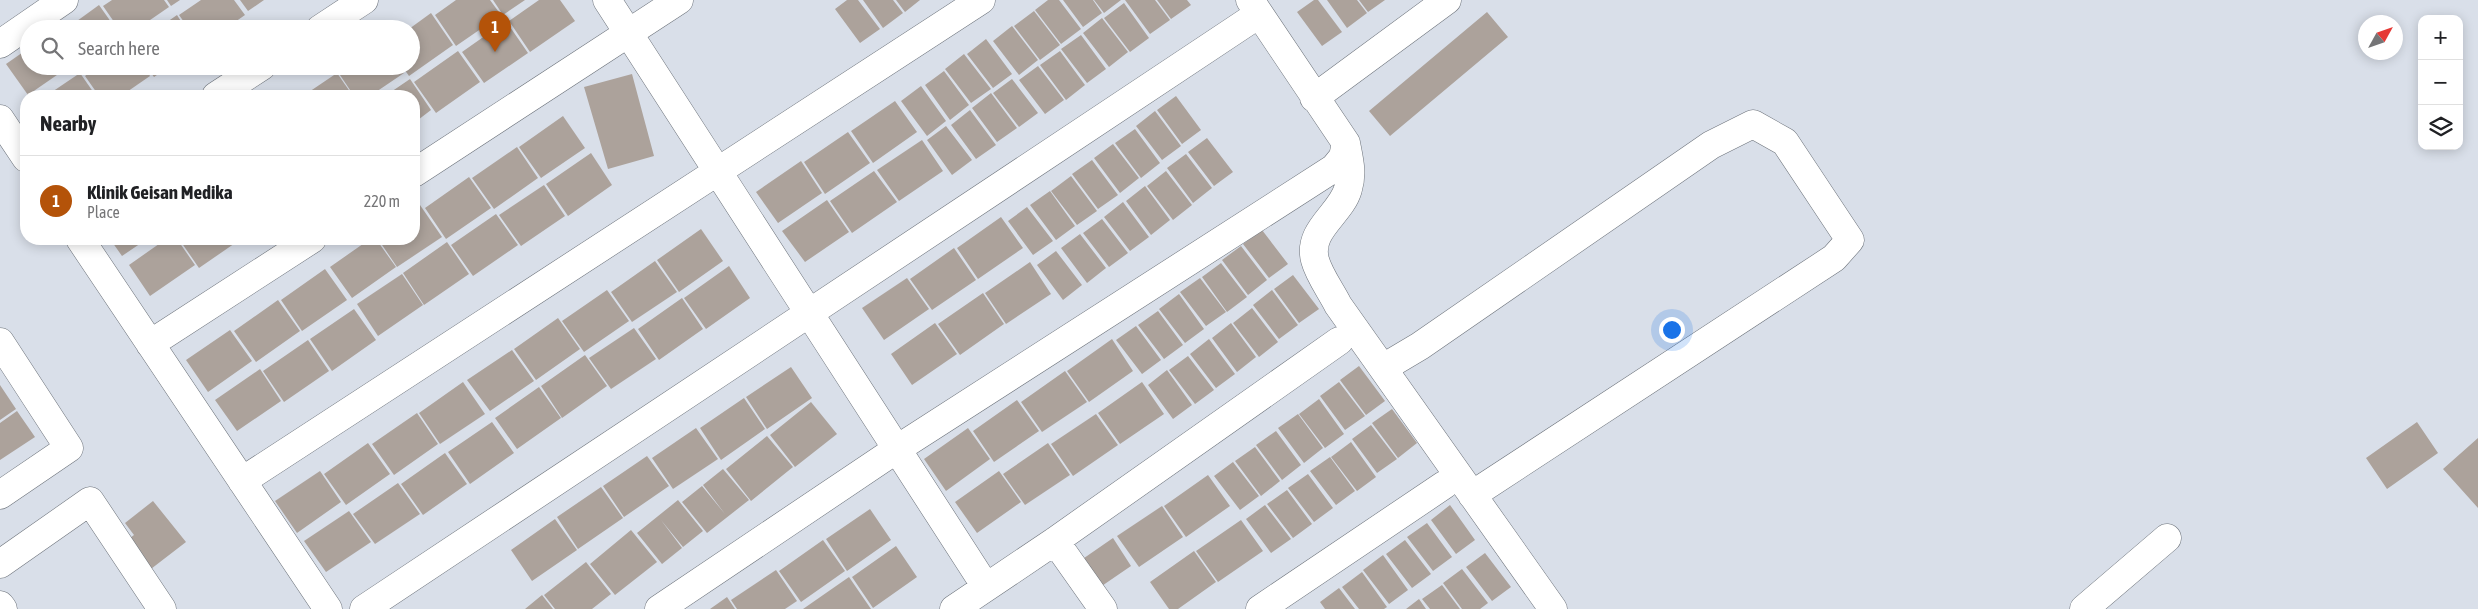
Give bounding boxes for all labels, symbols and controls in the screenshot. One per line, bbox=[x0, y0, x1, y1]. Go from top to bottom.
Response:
pin: 1 bbox=[479, 11, 511, 52]
north arrow bbox=[2358, 15, 2403, 60]
map controls bbox=[2418, 15, 2463, 150]
button: + bbox=[2418, 15, 2463, 60]
search box bbox=[20, 20, 420, 75]
icon: search bbox=[38, 34, 66, 62]
text: Search here bbox=[78, 37, 160, 59]
button: − bbox=[2418, 60, 2463, 105]
button: layers bbox=[2418, 105, 2463, 150]
text: Nearby bbox=[40, 111, 96, 135]
text: Klinik Geisan Medika bbox=[87, 181, 233, 203]
text: 1 bbox=[52, 192, 60, 210]
text: 220 m bbox=[364, 192, 400, 210]
text: Place bbox=[87, 203, 120, 221]
your location bbox=[1659, 317, 1685, 343]

